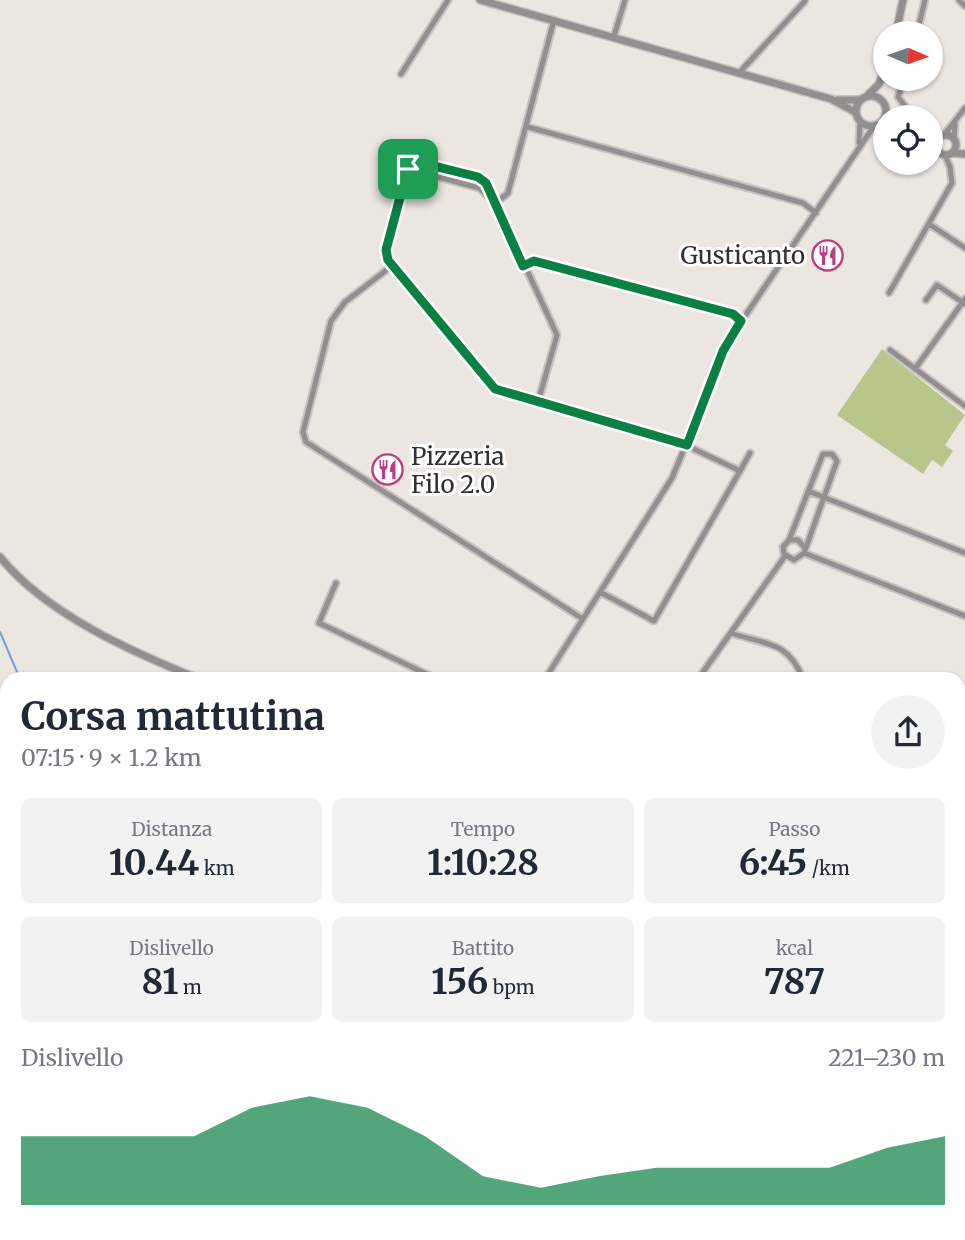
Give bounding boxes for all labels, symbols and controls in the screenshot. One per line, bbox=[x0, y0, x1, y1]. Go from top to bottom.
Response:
north arrow bbox=[873, 21, 943, 91]
map controls bbox=[873, 21, 943, 175]
button: locate bbox=[873, 105, 943, 175]
pin bbox=[378, 139, 438, 199]
icon: arrive bbox=[389, 150, 427, 188]
restaurant icon: Gusticanto bbox=[811, 238, 845, 272]
place label: Gusticanto bbox=[680, 240, 805, 271]
place label: Pizzeria Filo 2.0 bbox=[411, 441, 504, 500]
restaurant icon: Pizzeria Filo 2.0 bbox=[371, 453, 405, 487]
text: Corsa mattutina bbox=[21, 693, 325, 740]
button: share bbox=[871, 695, 945, 769]
text: 07:15 · 9 × 1.2 km bbox=[21, 743, 202, 772]
text: Distanza bbox=[131, 817, 212, 841]
text: Tempo bbox=[451, 817, 515, 841]
text: Passo bbox=[768, 817, 820, 841]
text: 10.44 bbox=[109, 841, 199, 885]
text: 1:10:28 bbox=[427, 841, 539, 885]
text: 6:45 bbox=[739, 841, 807, 885]
text: km bbox=[199, 856, 235, 880]
text: /km bbox=[807, 856, 850, 880]
text: Dislivello bbox=[129, 936, 214, 960]
text: Battito bbox=[452, 936, 514, 960]
text: kcal bbox=[776, 936, 813, 960]
text: 81 bbox=[142, 960, 178, 1004]
text: 156 bbox=[431, 960, 488, 1004]
text: 787 bbox=[764, 960, 825, 1004]
text: m bbox=[178, 975, 202, 999]
text: bpm bbox=[488, 975, 535, 999]
text: Dislivello bbox=[21, 1043, 123, 1072]
text: 221–230 m bbox=[828, 1043, 945, 1072]

